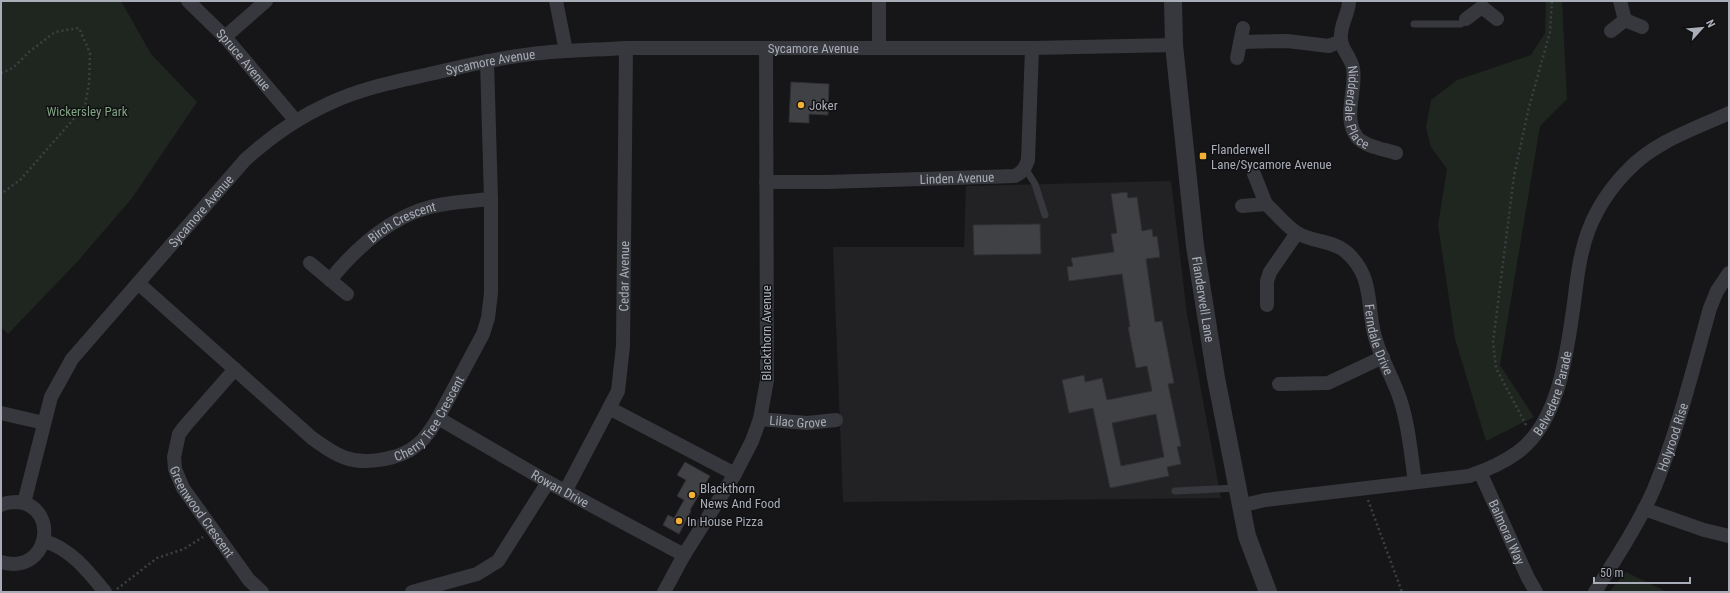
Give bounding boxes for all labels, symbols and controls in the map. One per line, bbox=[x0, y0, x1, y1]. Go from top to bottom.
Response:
north arrow bbox=[1682, 8, 1722, 48]
text: N bbox=[1703, 18, 1718, 30]
street label: Spruce Avenue bbox=[214, 26, 274, 93]
street label: Sycamore Avenue bbox=[768, 41, 859, 56]
street label: Sycamore Avenue bbox=[444, 46, 536, 78]
street label: Nidderdale Place bbox=[1343, 65, 1372, 152]
place label: Joker bbox=[809, 98, 838, 113]
marker: Joker bbox=[796, 100, 806, 110]
park label: Wickersley Park bbox=[46, 104, 128, 119]
place label: Flanderwell Lane/Sycamore Avenue bbox=[1211, 142, 1332, 172]
marker: Flanderwell Lane/Sycamore Avenue bbox=[1198, 151, 1208, 161]
street label: Linden Avenue bbox=[919, 169, 995, 187]
street label: Sycamore Avenue bbox=[165, 172, 236, 250]
street label: Birch Crescent bbox=[365, 198, 437, 245]
street label: Cedar Avenue bbox=[616, 241, 632, 311]
street label: Flanderwell Lane bbox=[1189, 255, 1218, 343]
street label: Blackthorn Avenue bbox=[759, 285, 774, 381]
street label: Ferndale Drive bbox=[1362, 303, 1397, 377]
street label: Belvedere Parade bbox=[1530, 350, 1574, 438]
street label: Cherry Tree Crescent bbox=[392, 373, 467, 464]
street label: Holyrood Rise bbox=[1654, 401, 1691, 473]
street label: Lilac Grove bbox=[769, 412, 827, 431]
street label: Greenwood Crescent bbox=[167, 464, 238, 560]
street label: Rowan Drive bbox=[529, 466, 592, 510]
place label: Blackthorn News And Food bbox=[700, 481, 780, 511]
marker: Blackthorn News And Food bbox=[687, 490, 697, 500]
street label: Balmoral Way bbox=[1486, 497, 1529, 568]
place label: In House Pizza bbox=[687, 514, 763, 529]
marker: In House Pizza bbox=[674, 516, 684, 526]
scale bar bbox=[1594, 559, 1690, 585]
text: 50 m bbox=[1600, 566, 1624, 580]

